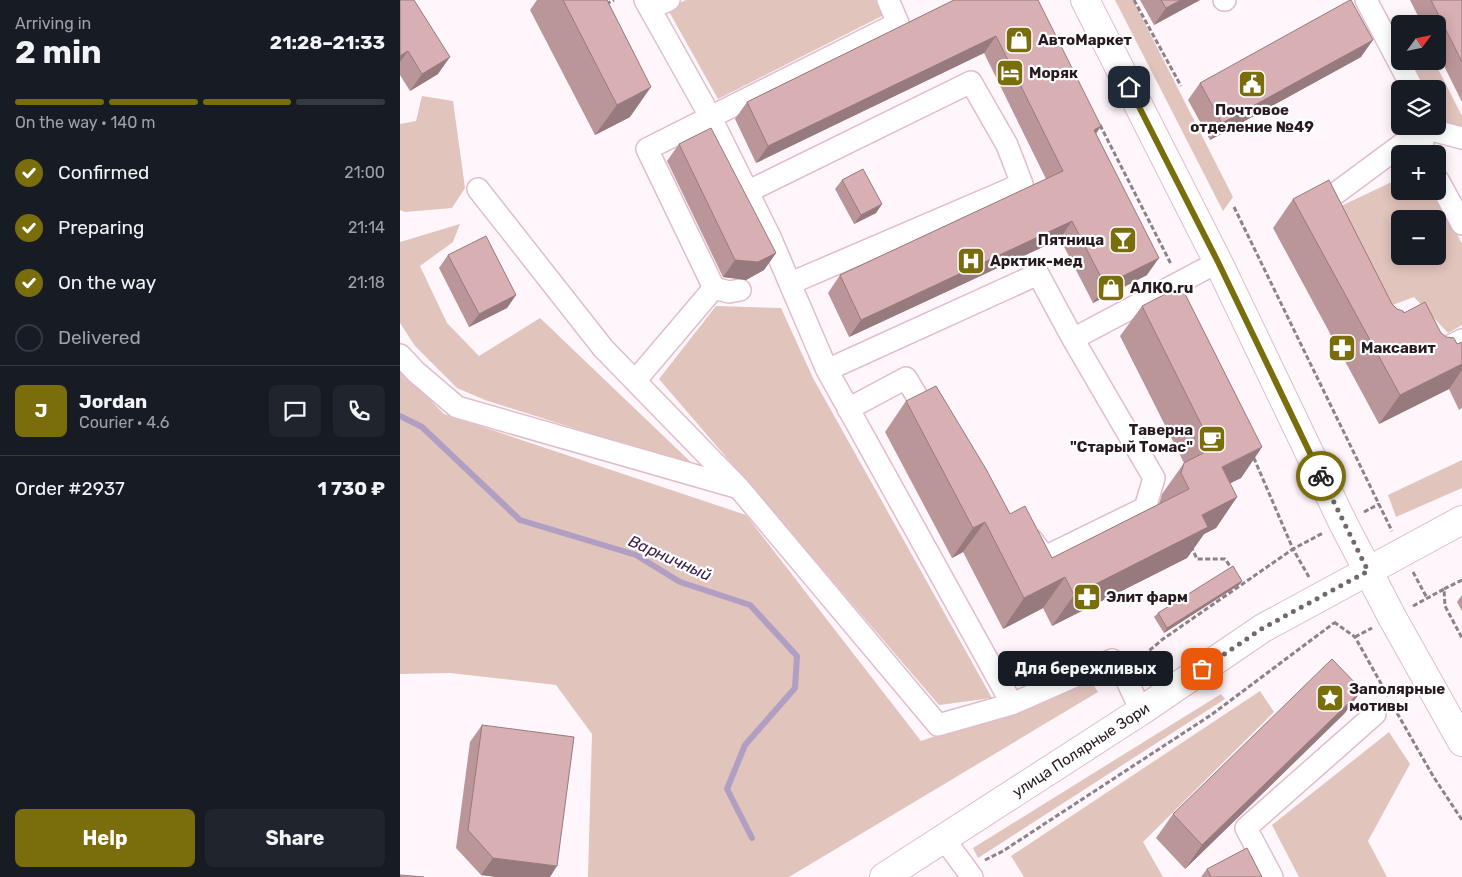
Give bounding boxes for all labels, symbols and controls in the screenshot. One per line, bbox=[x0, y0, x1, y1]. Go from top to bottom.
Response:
text: Arriving in bbox=[15, 14, 91, 33]
north arrow bbox=[1391, 15, 1446, 70]
map controls bbox=[1391, 15, 1446, 265]
shop icon: АвтоМаркет bbox=[1004, 25, 1034, 55]
text: 21:28–21:33 bbox=[270, 31, 385, 54]
place label: АвтоМаркет bbox=[1038, 31, 1133, 49]
text: 2 min bbox=[15, 33, 102, 71]
hotel icon: Моряк bbox=[995, 58, 1025, 88]
place label: Моряк bbox=[1029, 64, 1078, 82]
pin bbox=[1108, 66, 1150, 108]
public building icon: Почтовое отделение №49 bbox=[1237, 69, 1267, 99]
icon: home bbox=[1115, 73, 1143, 101]
button: layers bbox=[1391, 80, 1446, 135]
place label: Почтовое отделение №49 bbox=[1190, 101, 1314, 136]
text: On the way · 140 m bbox=[15, 113, 155, 132]
button: + bbox=[1391, 145, 1446, 200]
icon: check bbox=[15, 159, 43, 187]
text: Confirmed bbox=[58, 161, 149, 184]
text: 21:00 bbox=[344, 163, 385, 182]
button: − bbox=[1391, 210, 1446, 265]
icon: check bbox=[15, 214, 43, 242]
text: Preparing bbox=[58, 216, 144, 239]
text: 21:14 bbox=[348, 218, 385, 237]
bar icon: Пятница bbox=[1108, 225, 1138, 255]
place label: Пятница bbox=[1038, 231, 1104, 249]
hospital icon: Арктик-мед bbox=[956, 246, 986, 276]
place label: Арктик-мед bbox=[990, 252, 1083, 270]
icon: check bbox=[15, 269, 43, 297]
text: On the way bbox=[58, 271, 156, 294]
text: 21:18 bbox=[348, 273, 385, 292]
shop icon: АЛКО.ru bbox=[1096, 273, 1126, 303]
place label: АЛКО.ru bbox=[1130, 279, 1193, 297]
text: Delivered bbox=[58, 326, 141, 349]
pharmacy icon: Максавит bbox=[1327, 333, 1357, 363]
place label: Максавит bbox=[1361, 339, 1436, 357]
button: chat bbox=[269, 385, 321, 437]
button: phone bbox=[333, 385, 385, 437]
text: Jordan bbox=[79, 390, 147, 413]
text: J bbox=[35, 399, 47, 422]
text: Courier · 4.6 bbox=[79, 413, 169, 432]
place label: Таверна "Старый Томас" bbox=[1070, 421, 1193, 456]
cafe icon: Таверна "Старый Томас" bbox=[1197, 424, 1227, 454]
courier bbox=[1296, 451, 1346, 501]
icon: bike bbox=[1307, 462, 1335, 490]
text: Order #2937 bbox=[15, 477, 125, 500]
text: 1 730 ₽ bbox=[317, 477, 385, 500]
water label: Варничный bbox=[626, 531, 715, 585]
pharmacy icon: Элит фарм bbox=[1072, 582, 1102, 612]
place label: Элит фарм bbox=[1106, 588, 1188, 606]
pin bbox=[1181, 648, 1223, 690]
callout: Для бережливых bbox=[997, 652, 1172, 686]
icon: bag bbox=[1188, 655, 1216, 683]
text: Для бережливых bbox=[1015, 659, 1156, 678]
place label: Заполярные мотивы bbox=[1349, 680, 1445, 715]
place icon: Заполярные мотивы bbox=[1315, 683, 1345, 713]
street label: улица Полярные Зори bbox=[1009, 699, 1153, 801]
button: Help bbox=[15, 809, 195, 867]
button: Share bbox=[205, 809, 385, 867]

